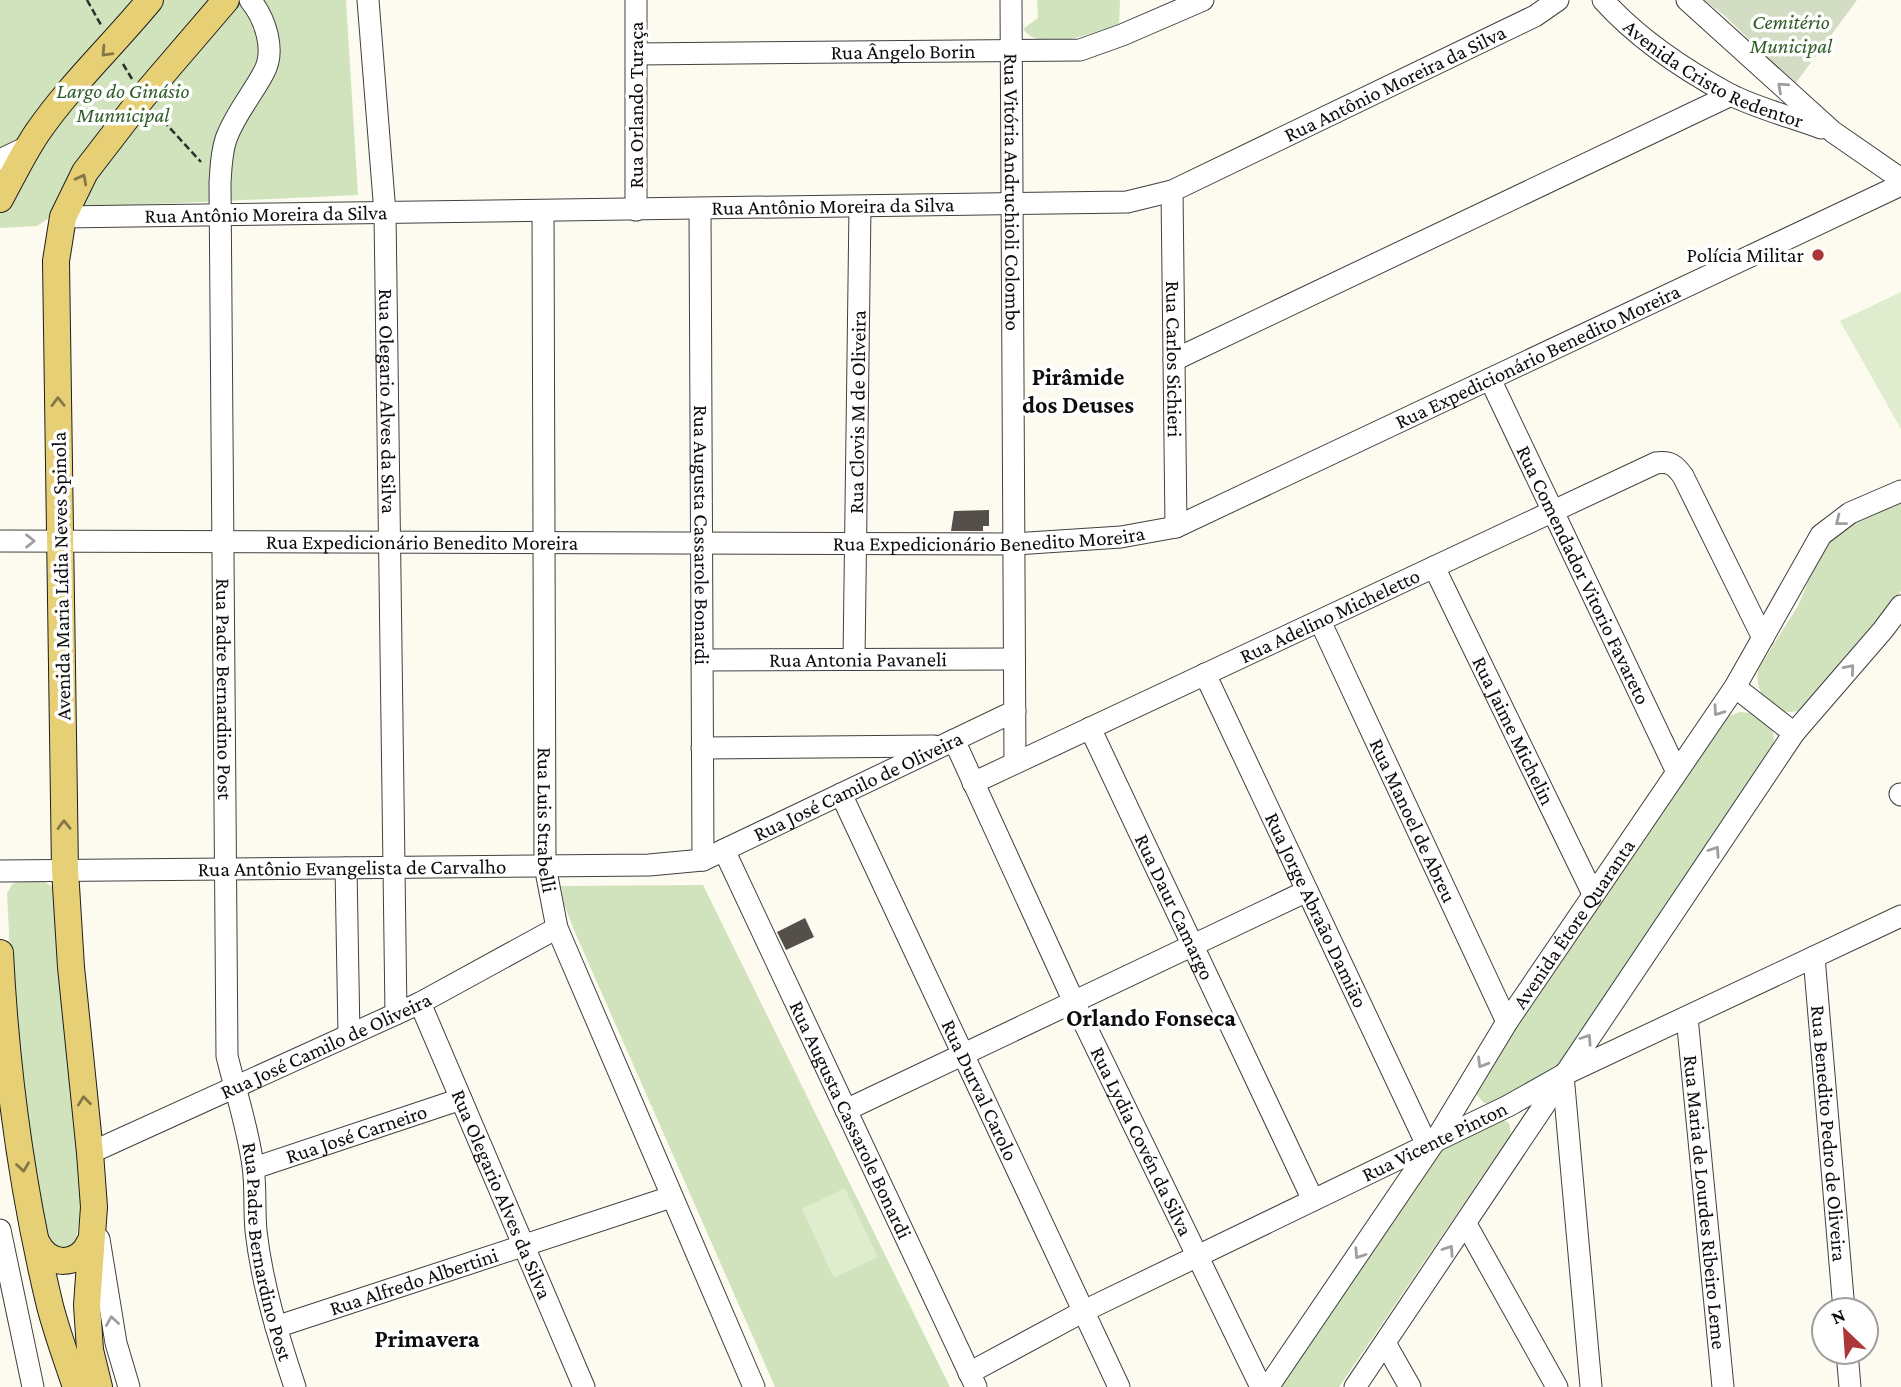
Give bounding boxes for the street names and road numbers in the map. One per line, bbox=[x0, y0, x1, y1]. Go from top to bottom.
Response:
street label: Avenida Cristo Redentor bbox=[1619, 15, 1807, 133]
street label: Rua Antônio Moreira da Silva bbox=[1280, 20, 1510, 147]
street label: Rua Orlando Turaça bbox=[624, 21, 648, 189]
street label: Rua Ângelo Borin bbox=[831, 39, 975, 64]
street label: Rua Vitória Andruchioli Colombo bbox=[999, 53, 1025, 331]
street label: Rua Antônio Moreira da Silva bbox=[711, 192, 955, 220]
street label: Rua Antônio Moreira da Silva bbox=[144, 200, 388, 228]
street label: Rua Expedicionário Benedito Moreira bbox=[1391, 279, 1684, 434]
street label: Rua Carlos Sichieri bbox=[1161, 281, 1187, 438]
street label: Rua Olegario Alves da Silva bbox=[374, 288, 401, 514]
street label: Rua Clovis M de Oliveira bbox=[844, 310, 871, 514]
street label: Rua Augusta Cassarole Bonardi bbox=[689, 405, 714, 666]
street label: Avenida Maria Lídia Neves Spinola bbox=[46, 431, 76, 721]
street label: Rua Comendador Vitorio Favareto bbox=[1511, 442, 1655, 708]
street label: Rua Expedicionário Benedito Moreira bbox=[833, 521, 1147, 556]
street label: Rua Expedicionário Benedito Moreira bbox=[266, 530, 578, 555]
street label: Rua Adelino Micheletto bbox=[1236, 563, 1424, 668]
street label: Rua Padre Bernardino Post bbox=[211, 578, 237, 801]
street label: Rua Antonia Pavaneli bbox=[769, 647, 947, 672]
street label: Rua Jaime Michelin bbox=[1467, 653, 1560, 809]
street label: Rua José Camilo de Oliveira bbox=[750, 726, 967, 846]
street label: Rua Manoel de Abreu bbox=[1364, 735, 1461, 906]
street label: Rua Luis Strabelli bbox=[533, 747, 562, 895]
street label: Rua Jorge Abraão Damião bbox=[1260, 809, 1373, 1012]
street label: Rua Daur Camargo bbox=[1130, 830, 1219, 984]
street label: Avenida Étore Quaranta bbox=[1508, 834, 1640, 1013]
street label: Rua Antônio Evangelista de Carvalho bbox=[198, 854, 506, 881]
street label: Rua José Camilo de Oliveira bbox=[217, 987, 436, 1104]
street label: Rua Augusta Cassarole Bonardi bbox=[784, 997, 917, 1243]
street label: Rua Benedito Pedro de Oliveira bbox=[1806, 1004, 1852, 1263]
street label: Rua Durval Carolo bbox=[936, 1016, 1023, 1164]
street label: Rua Lydia Covén da Silva bbox=[1086, 1043, 1198, 1240]
street label: Rua Maria de Lourdes Ribeiro Leme bbox=[1679, 1054, 1731, 1350]
street label: Rua Olegario Alves da Silva bbox=[446, 1086, 557, 1303]
street label: Rua Vicente Pinton bbox=[1358, 1096, 1511, 1187]
street label: Rua José Carneiro bbox=[283, 1099, 430, 1169]
street label: Rua Padre Bernardino Post bbox=[237, 1140, 298, 1365]
street label: Rua Alfredo Albertini bbox=[327, 1243, 501, 1321]

